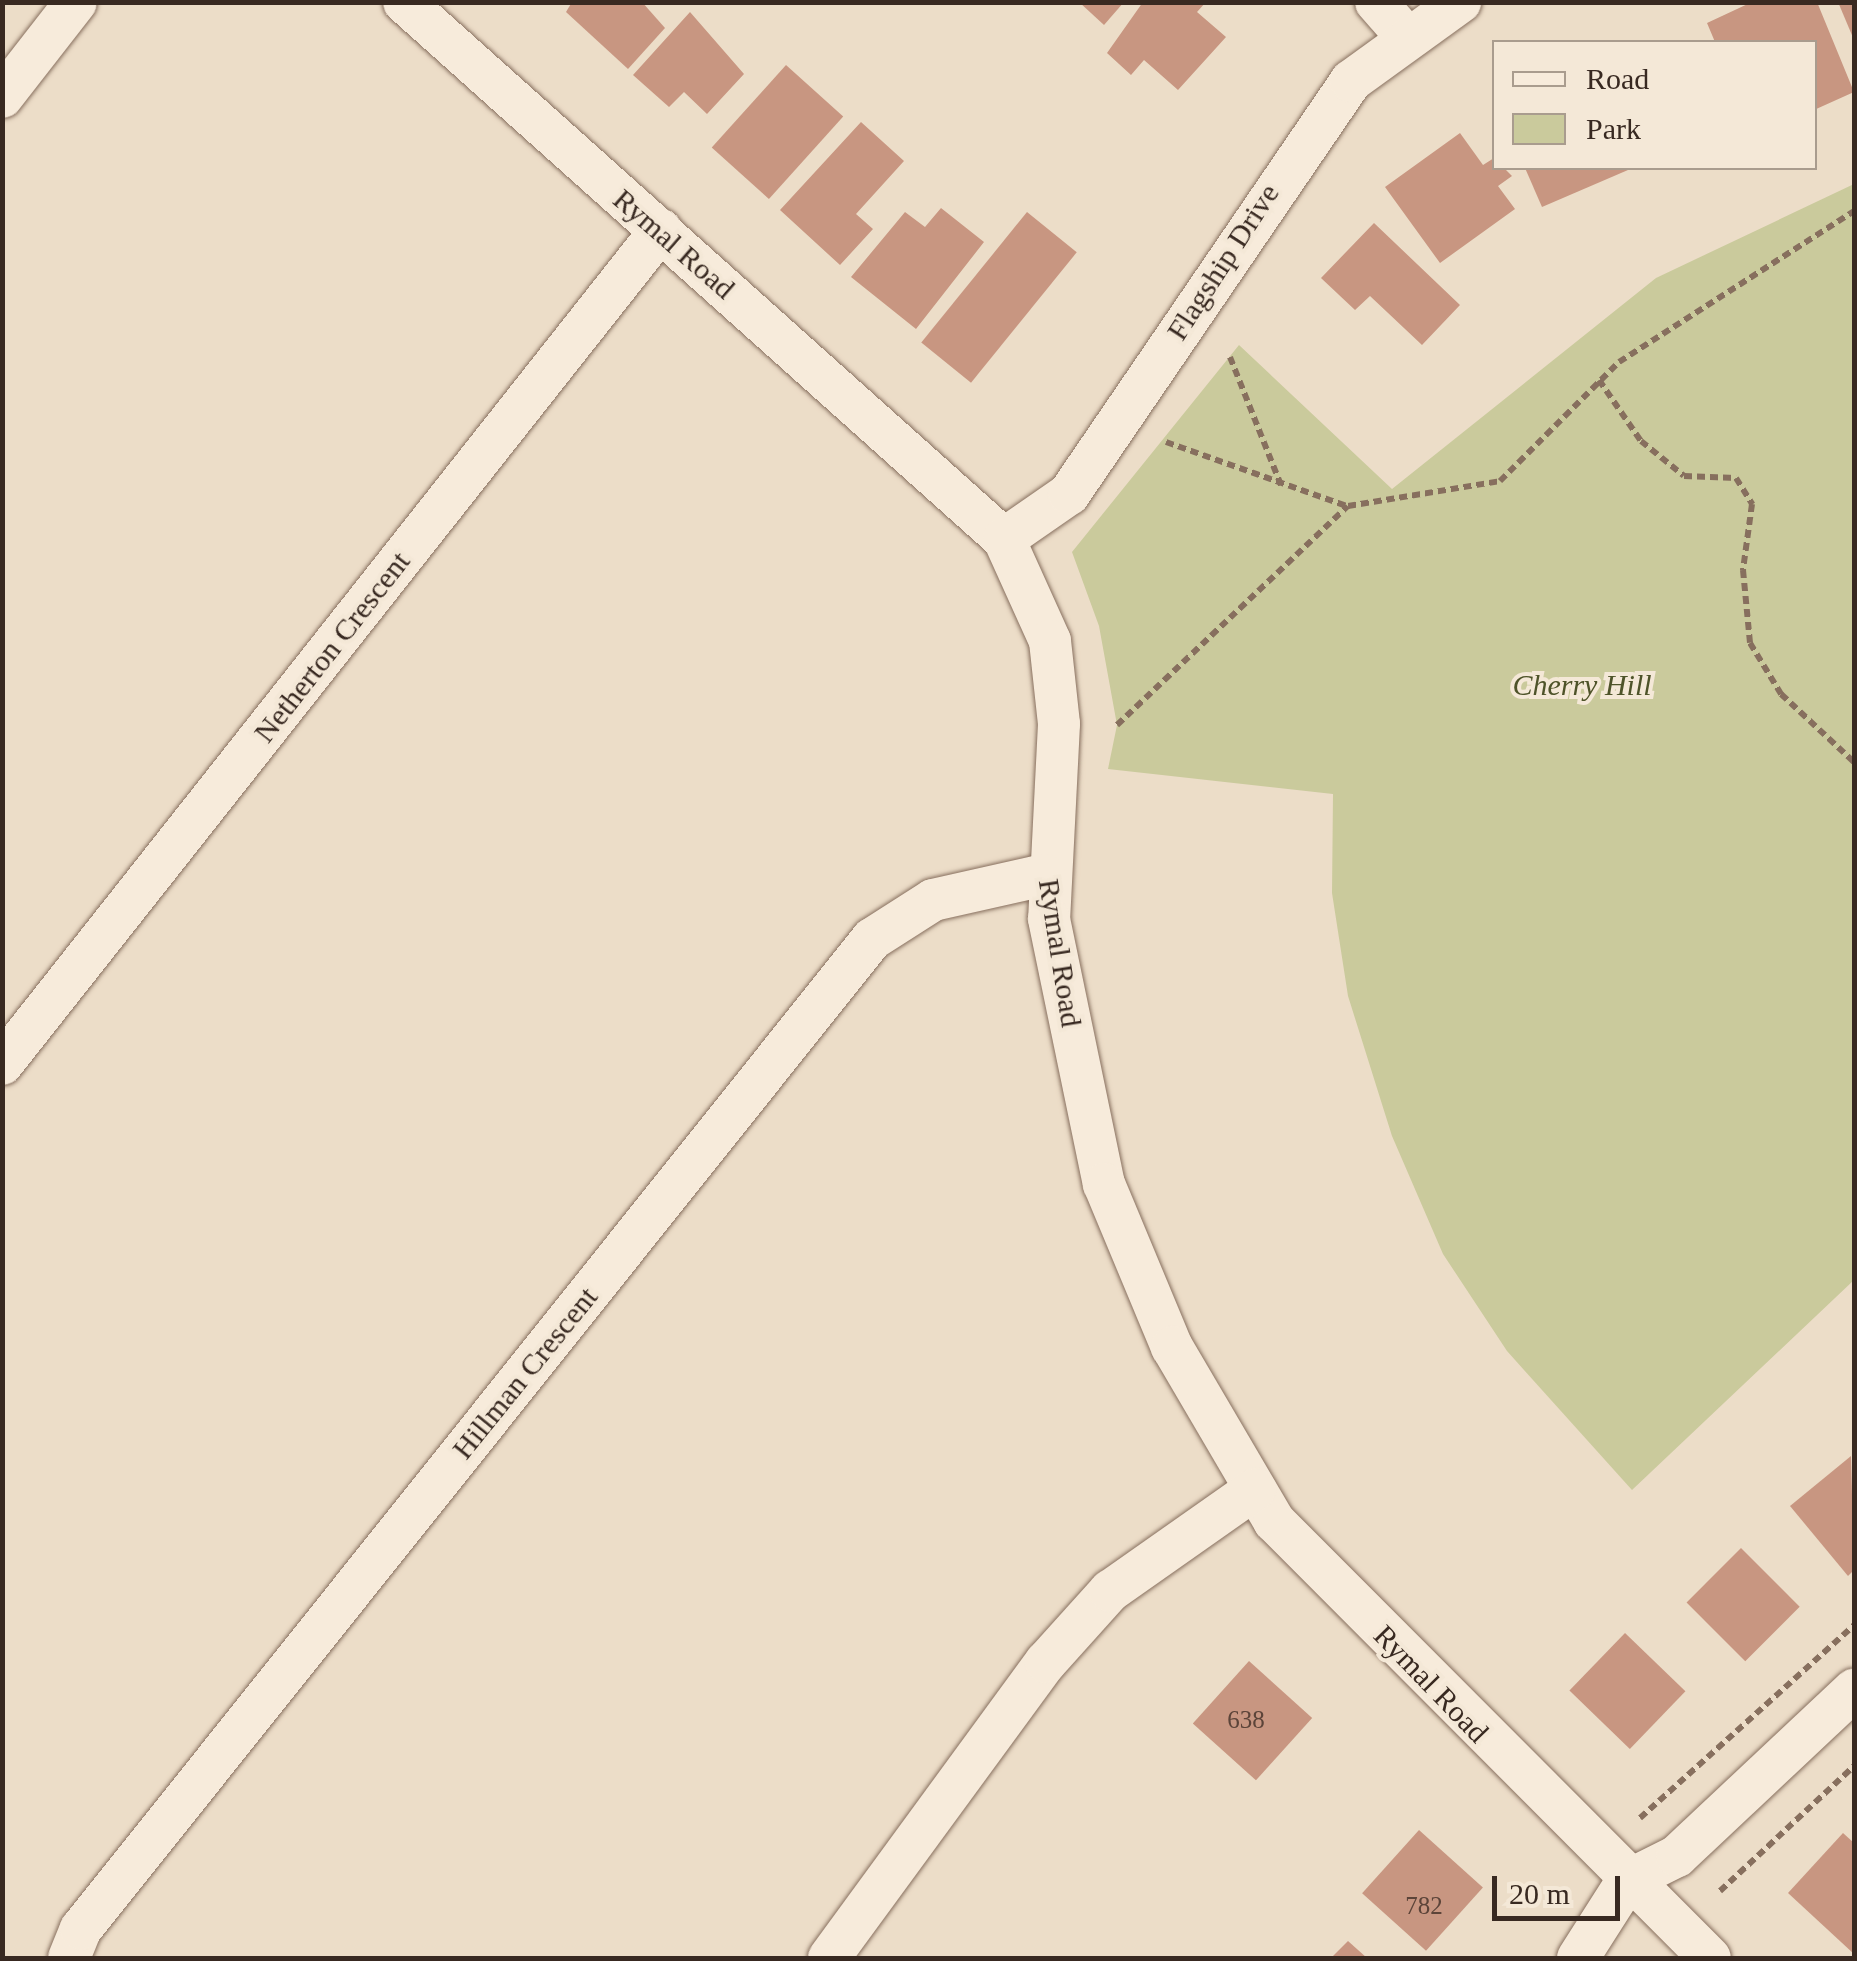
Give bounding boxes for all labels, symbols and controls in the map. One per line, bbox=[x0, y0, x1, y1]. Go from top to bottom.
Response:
legend bbox=[1492, 40, 1817, 170]
text: Road bbox=[1586, 62, 1649, 95]
text: Park bbox=[1586, 112, 1641, 145]
street label: Flagship Drive bbox=[1159, 177, 1287, 347]
street label: Rymal Road bbox=[606, 181, 742, 307]
street label: Netherton Crescent bbox=[246, 544, 418, 750]
park label: Cherry Hill bbox=[1512, 667, 1652, 703]
street label: Rymal Road bbox=[1031, 876, 1089, 1030]
street label: Hillman Crescent bbox=[445, 1280, 605, 1466]
street label: Rymal Road bbox=[1366, 1618, 1496, 1750]
house number: 638 bbox=[1227, 1705, 1265, 1735]
scale bar bbox=[1497, 1856, 1624, 1918]
text: 20 m bbox=[1509, 1877, 1570, 1910]
house number: 782 bbox=[1405, 1891, 1443, 1921]

